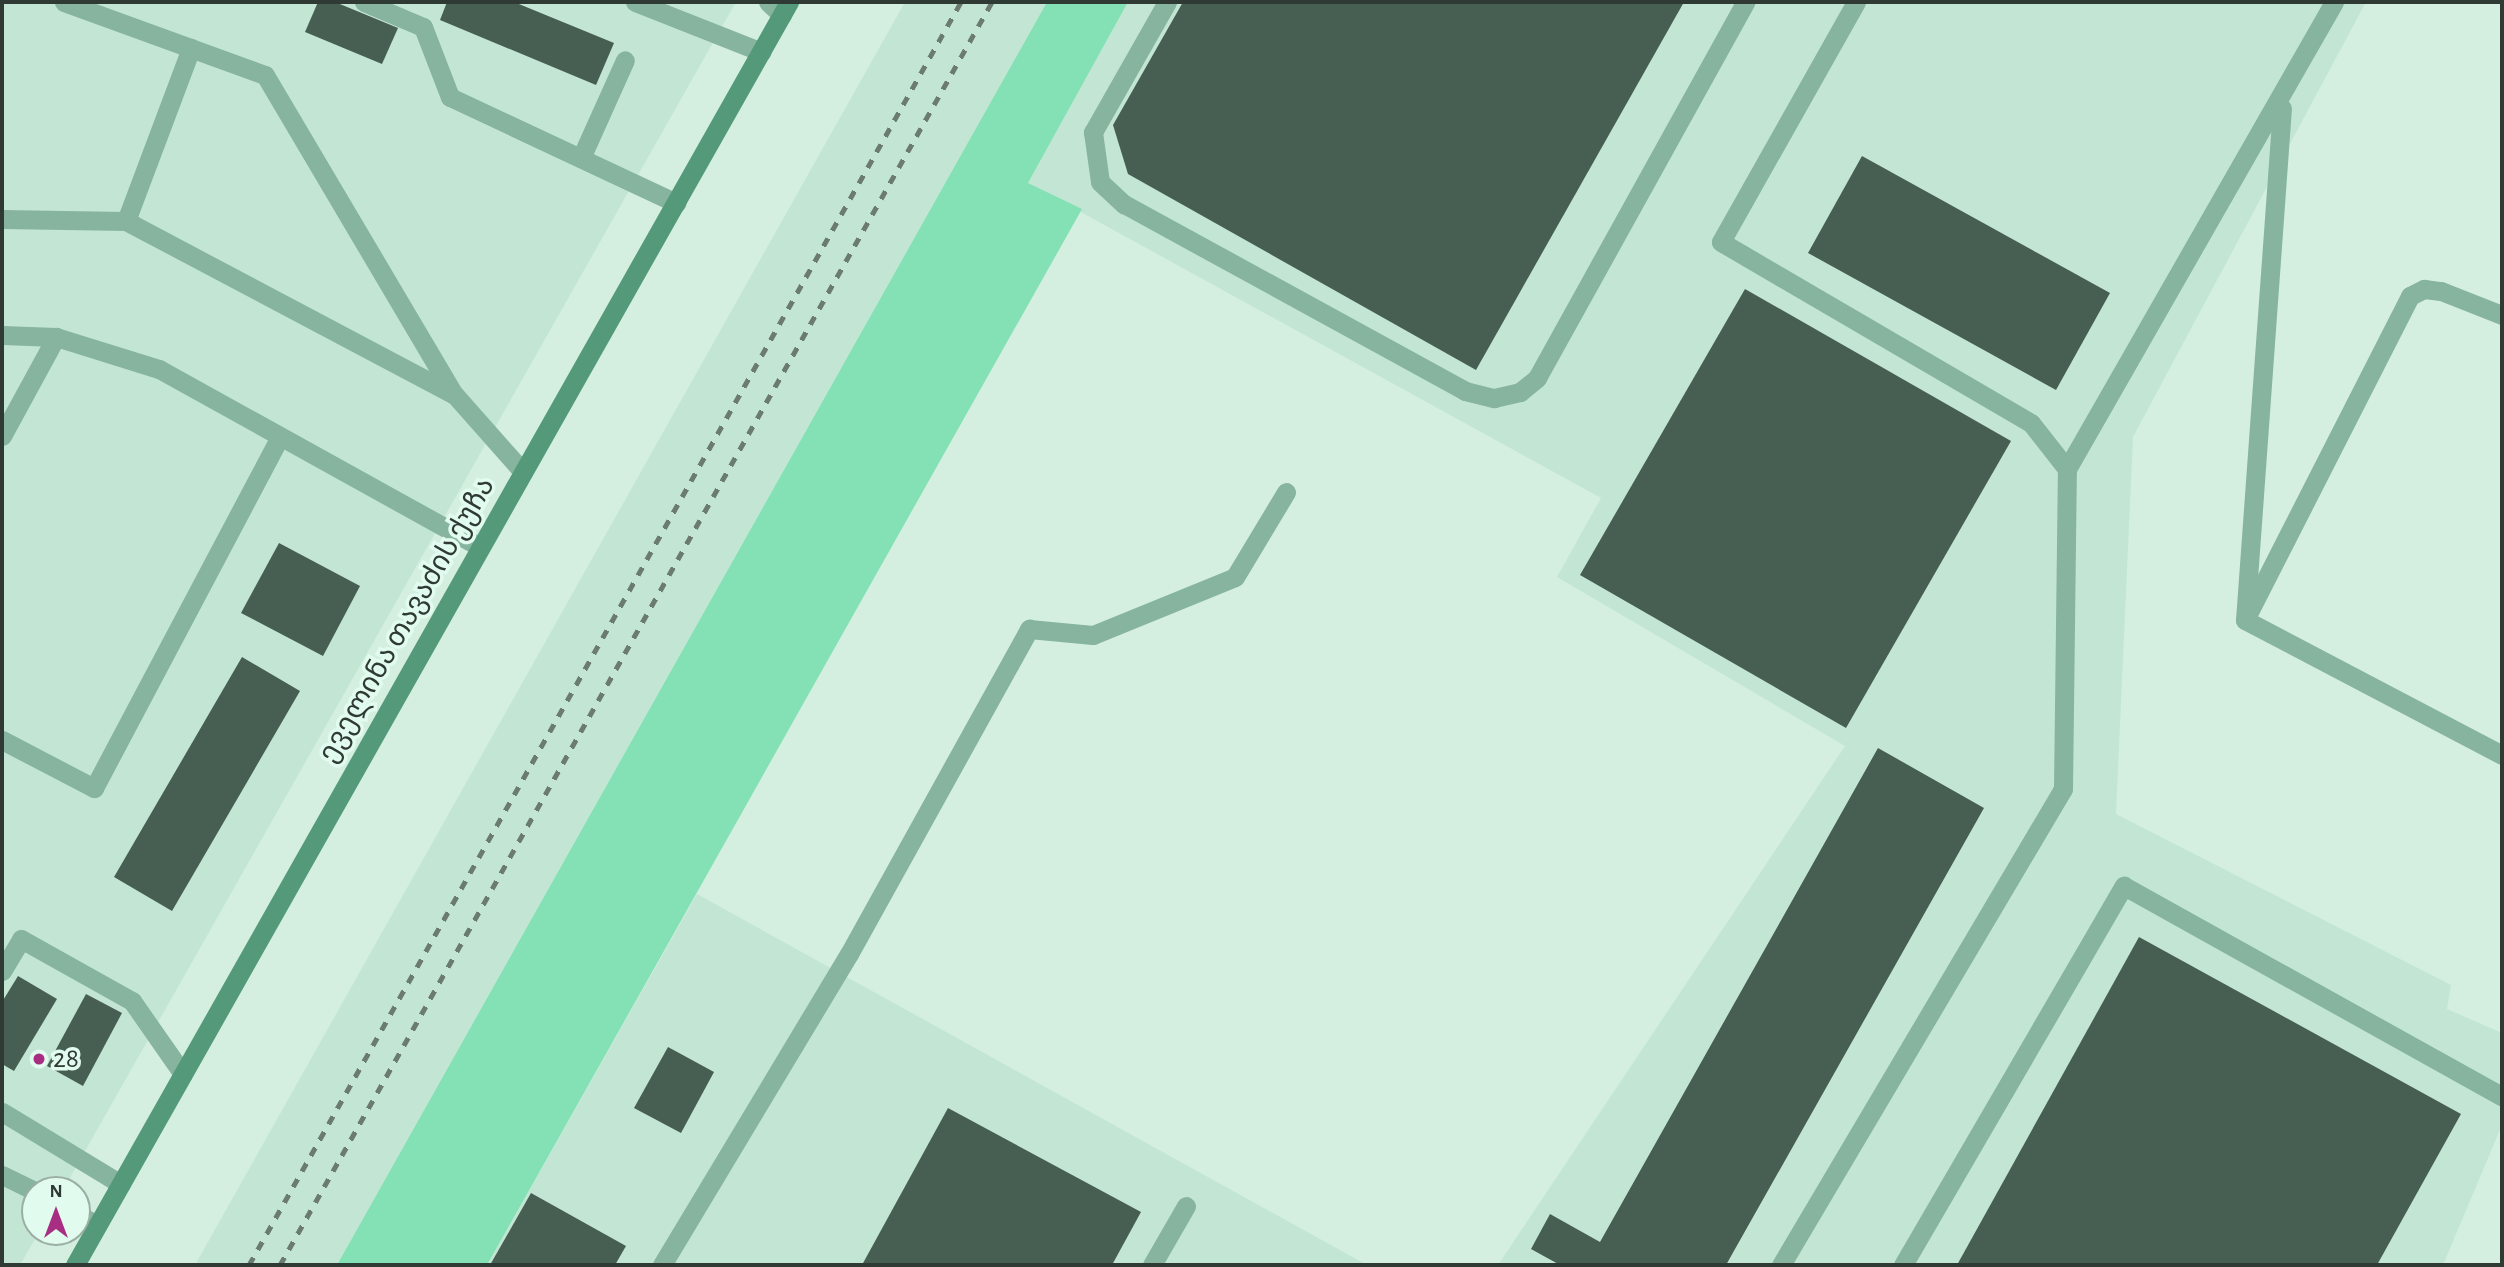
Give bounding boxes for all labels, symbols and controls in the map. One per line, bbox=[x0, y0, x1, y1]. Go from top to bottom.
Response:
street label: ეველინა თავაძის ქუჩა bbox=[312, 472, 502, 768]
place label: 28 bbox=[53, 1042, 79, 1076]
marker: 28 bbox=[31, 1051, 47, 1067]
north arrow bbox=[21, 1176, 91, 1246]
text: N bbox=[49, 1182, 63, 1201]

